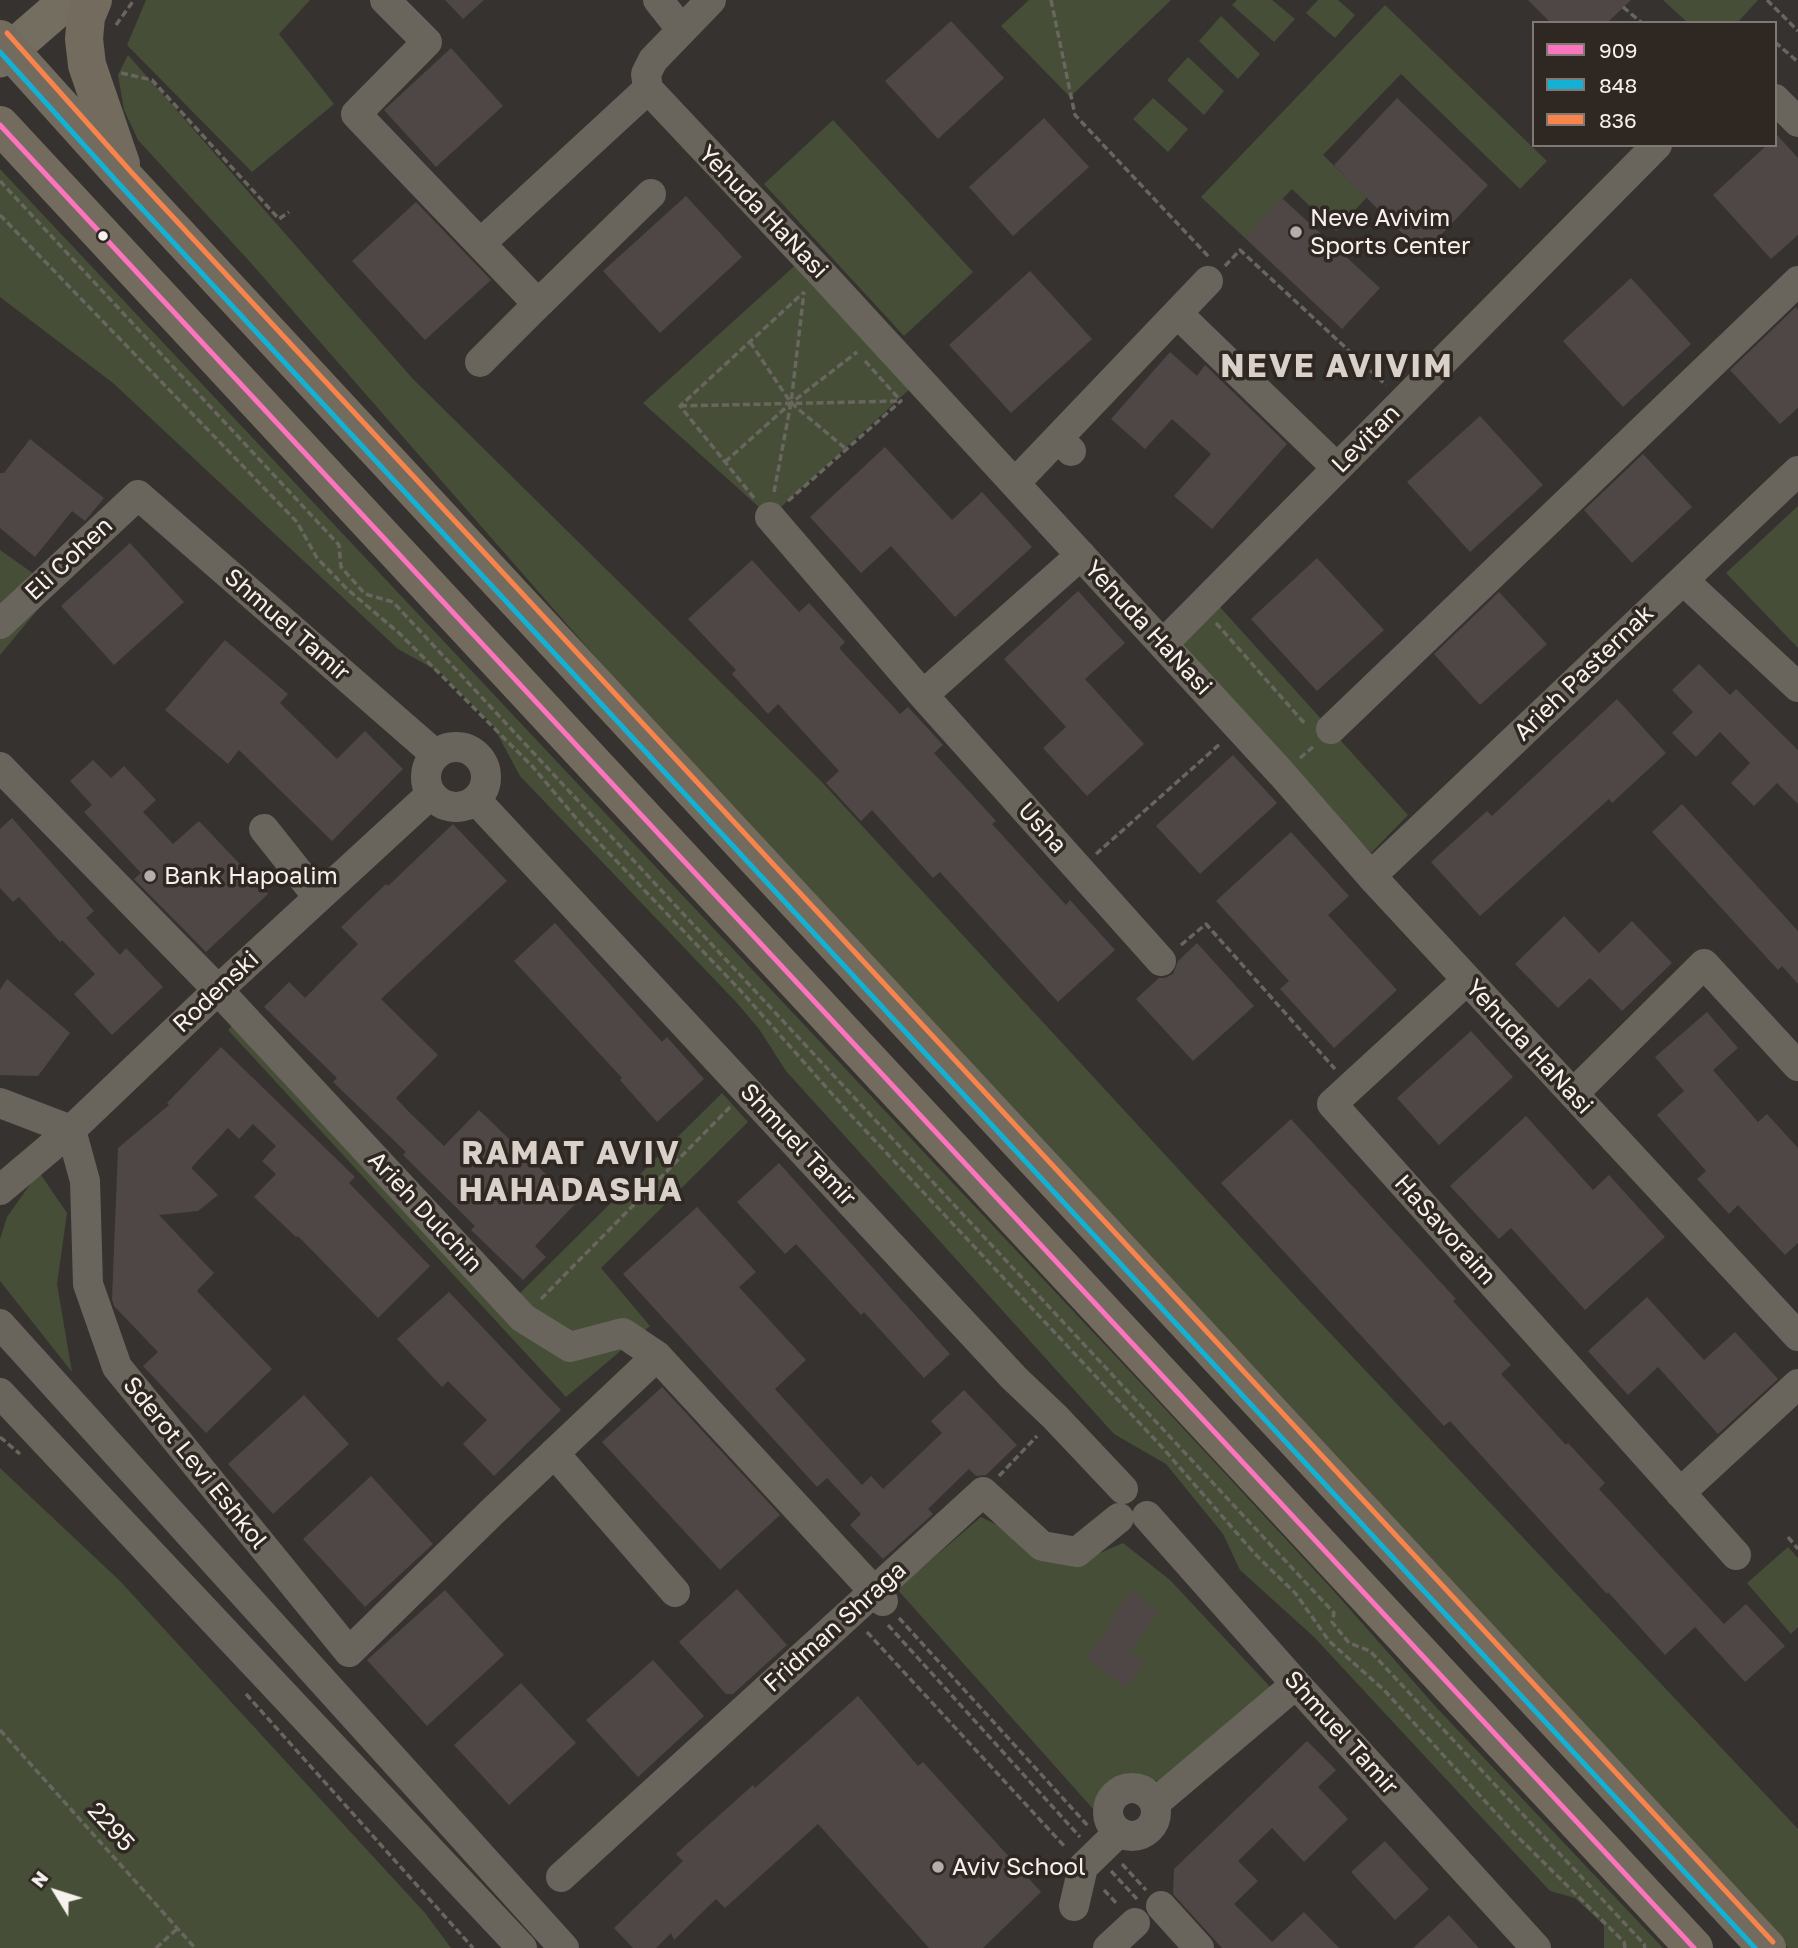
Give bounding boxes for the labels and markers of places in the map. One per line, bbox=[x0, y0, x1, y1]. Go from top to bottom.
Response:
place label: Neve Avivim Sports Center bbox=[1310, 204, 1470, 260]
marker: Neve Avivim Sports Center bbox=[1288, 224, 1304, 240]
unlabelled marker bbox=[96, 229, 110, 243]
place label: Bank Hapoalim bbox=[164, 862, 338, 890]
marker: Bank Hapoalim bbox=[142, 868, 158, 884]
place label: Aviv School bbox=[952, 1853, 1086, 1881]
marker: Aviv School bbox=[930, 1859, 946, 1875]

